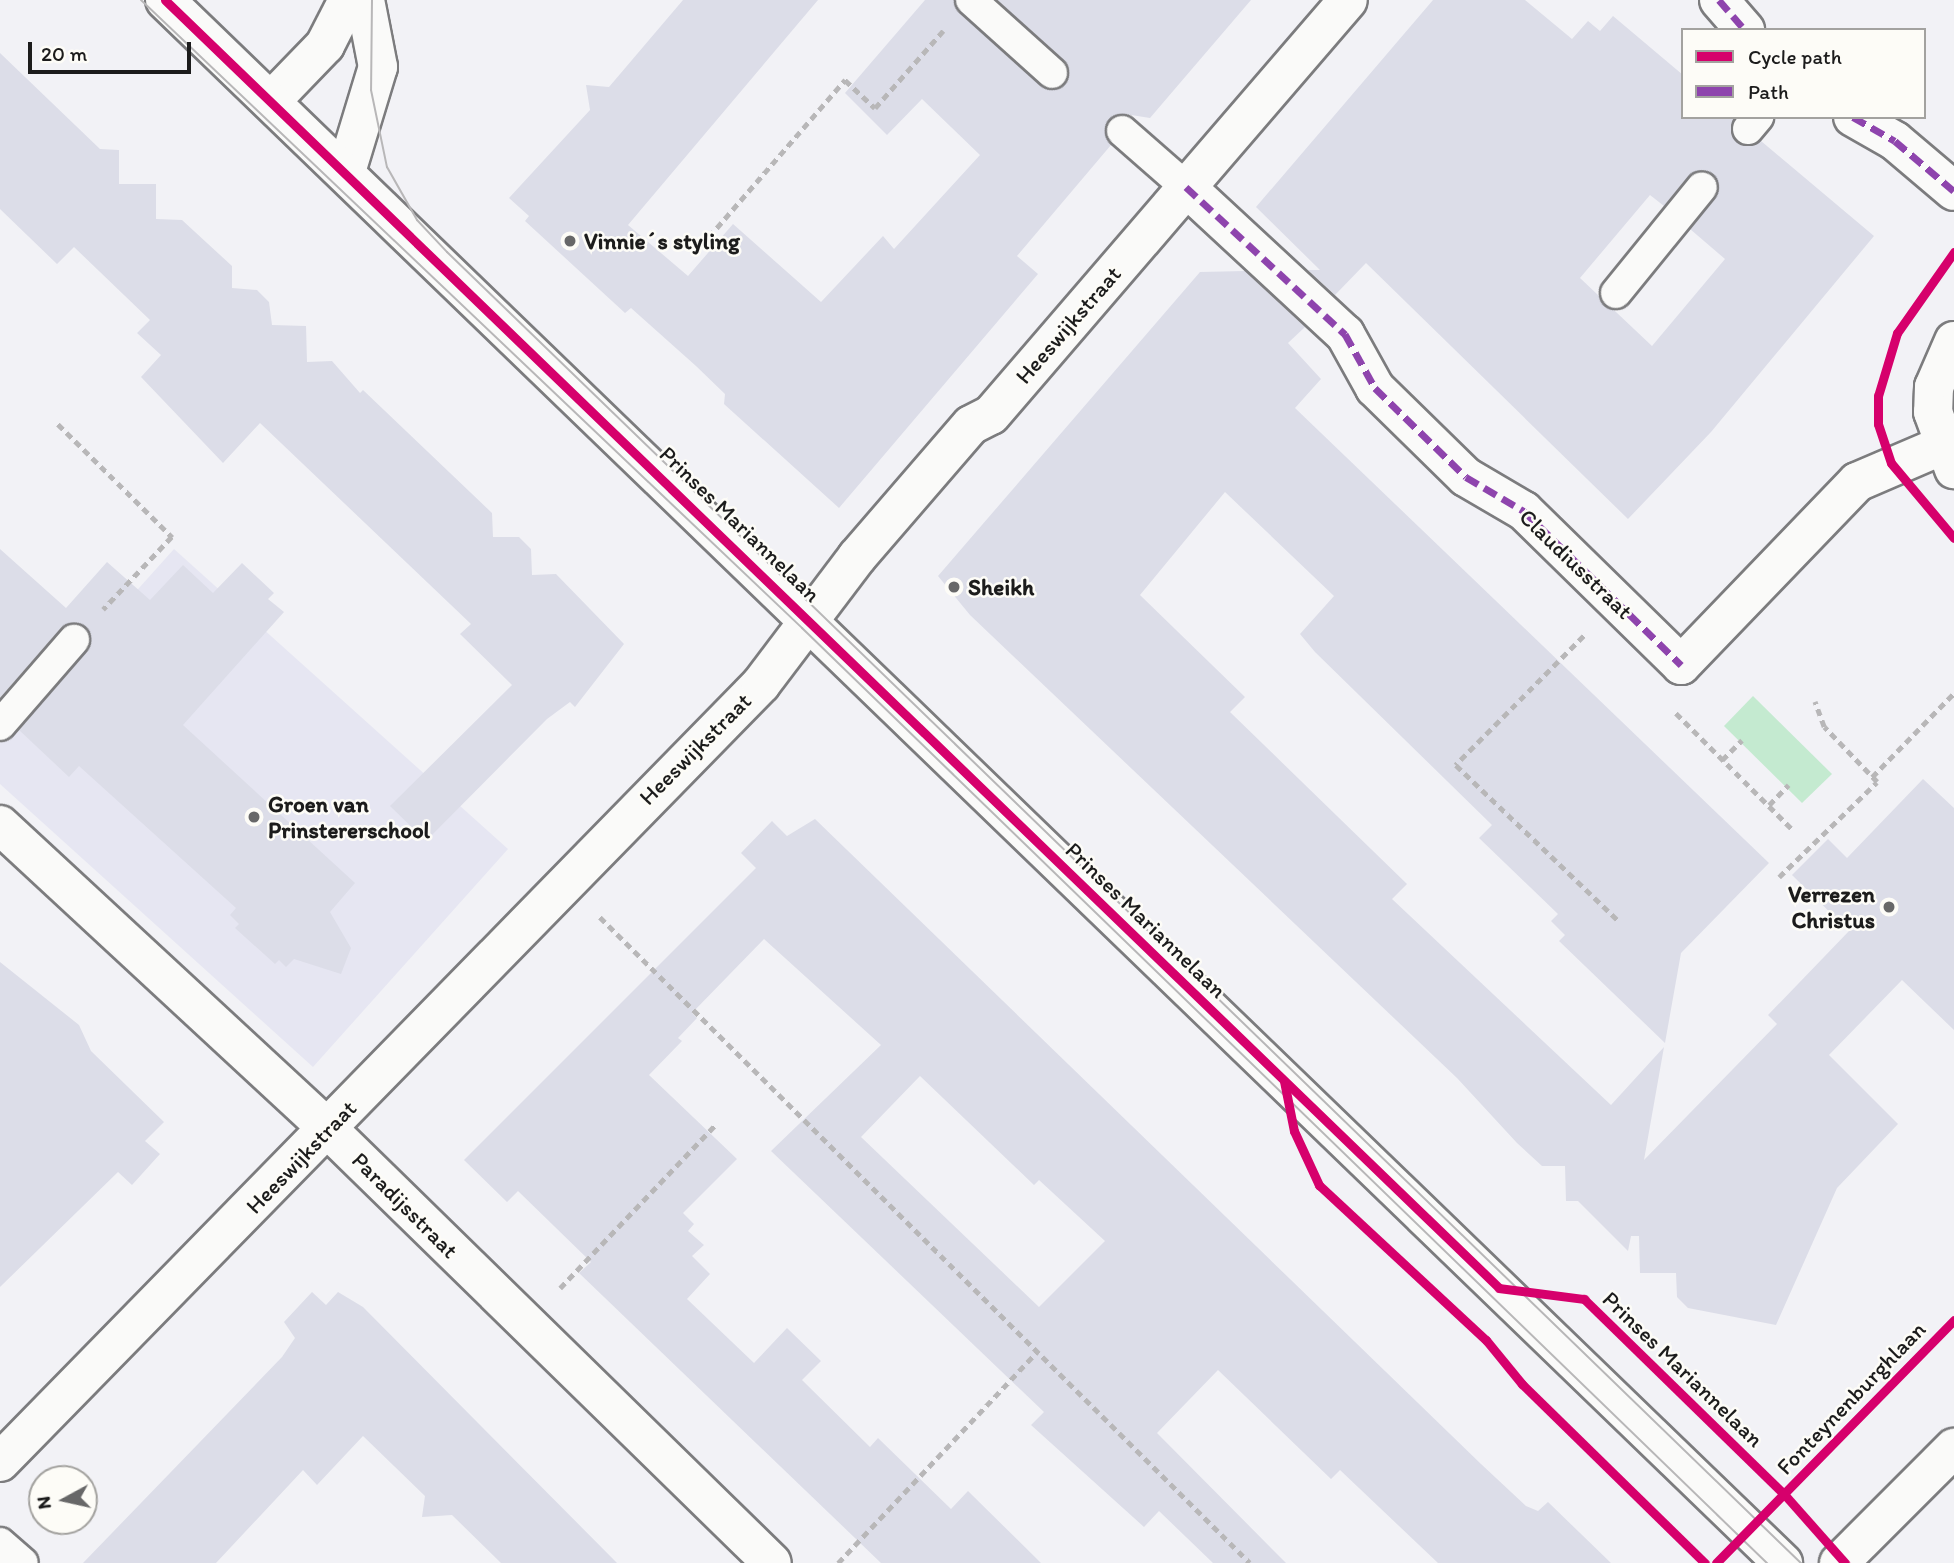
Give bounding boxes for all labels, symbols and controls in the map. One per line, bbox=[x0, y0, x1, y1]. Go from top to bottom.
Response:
scale bar bbox=[32, 28, 194, 72]
legend bbox=[1681, 28, 1926, 119]
text: 20 m bbox=[41, 41, 87, 66]
text: Cycle path bbox=[1748, 44, 1842, 69]
text: Path bbox=[1748, 79, 1789, 104]
place label: Vinnie´s styling bbox=[584, 227, 739, 255]
marker: Vinnie´s styling bbox=[562, 233, 578, 249]
street label: Heeswijkstraat bbox=[1009, 260, 1127, 390]
street label: Prinses Mariannelaan bbox=[654, 440, 826, 608]
street label: Claudiusstraat bbox=[1514, 503, 1638, 625]
place label: Sheikh bbox=[968, 573, 1034, 601]
marker: Sheikh bbox=[946, 579, 962, 595]
street label: Heeswijkstraat bbox=[633, 687, 757, 811]
place label: Groen van Prinstererschool bbox=[268, 790, 430, 844]
marker: Groen van Prinstererschool bbox=[246, 809, 262, 825]
street label: Prinses Mariannelaan bbox=[1060, 836, 1232, 1004]
place label: Verrezen Christus bbox=[1788, 880, 1875, 934]
marker: Verrezen Christus bbox=[1881, 899, 1897, 915]
street label: Heeswijkstraat bbox=[240, 1095, 362, 1219]
street label: Paradijsstraat bbox=[346, 1146, 464, 1264]
street label: Prinses Mariannelaan bbox=[1597, 1285, 1769, 1453]
street label: Fonteynenburghlaan bbox=[1771, 1316, 1931, 1480]
north arrow bbox=[28, 1465, 98, 1535]
text: N bbox=[31, 1495, 56, 1511]

